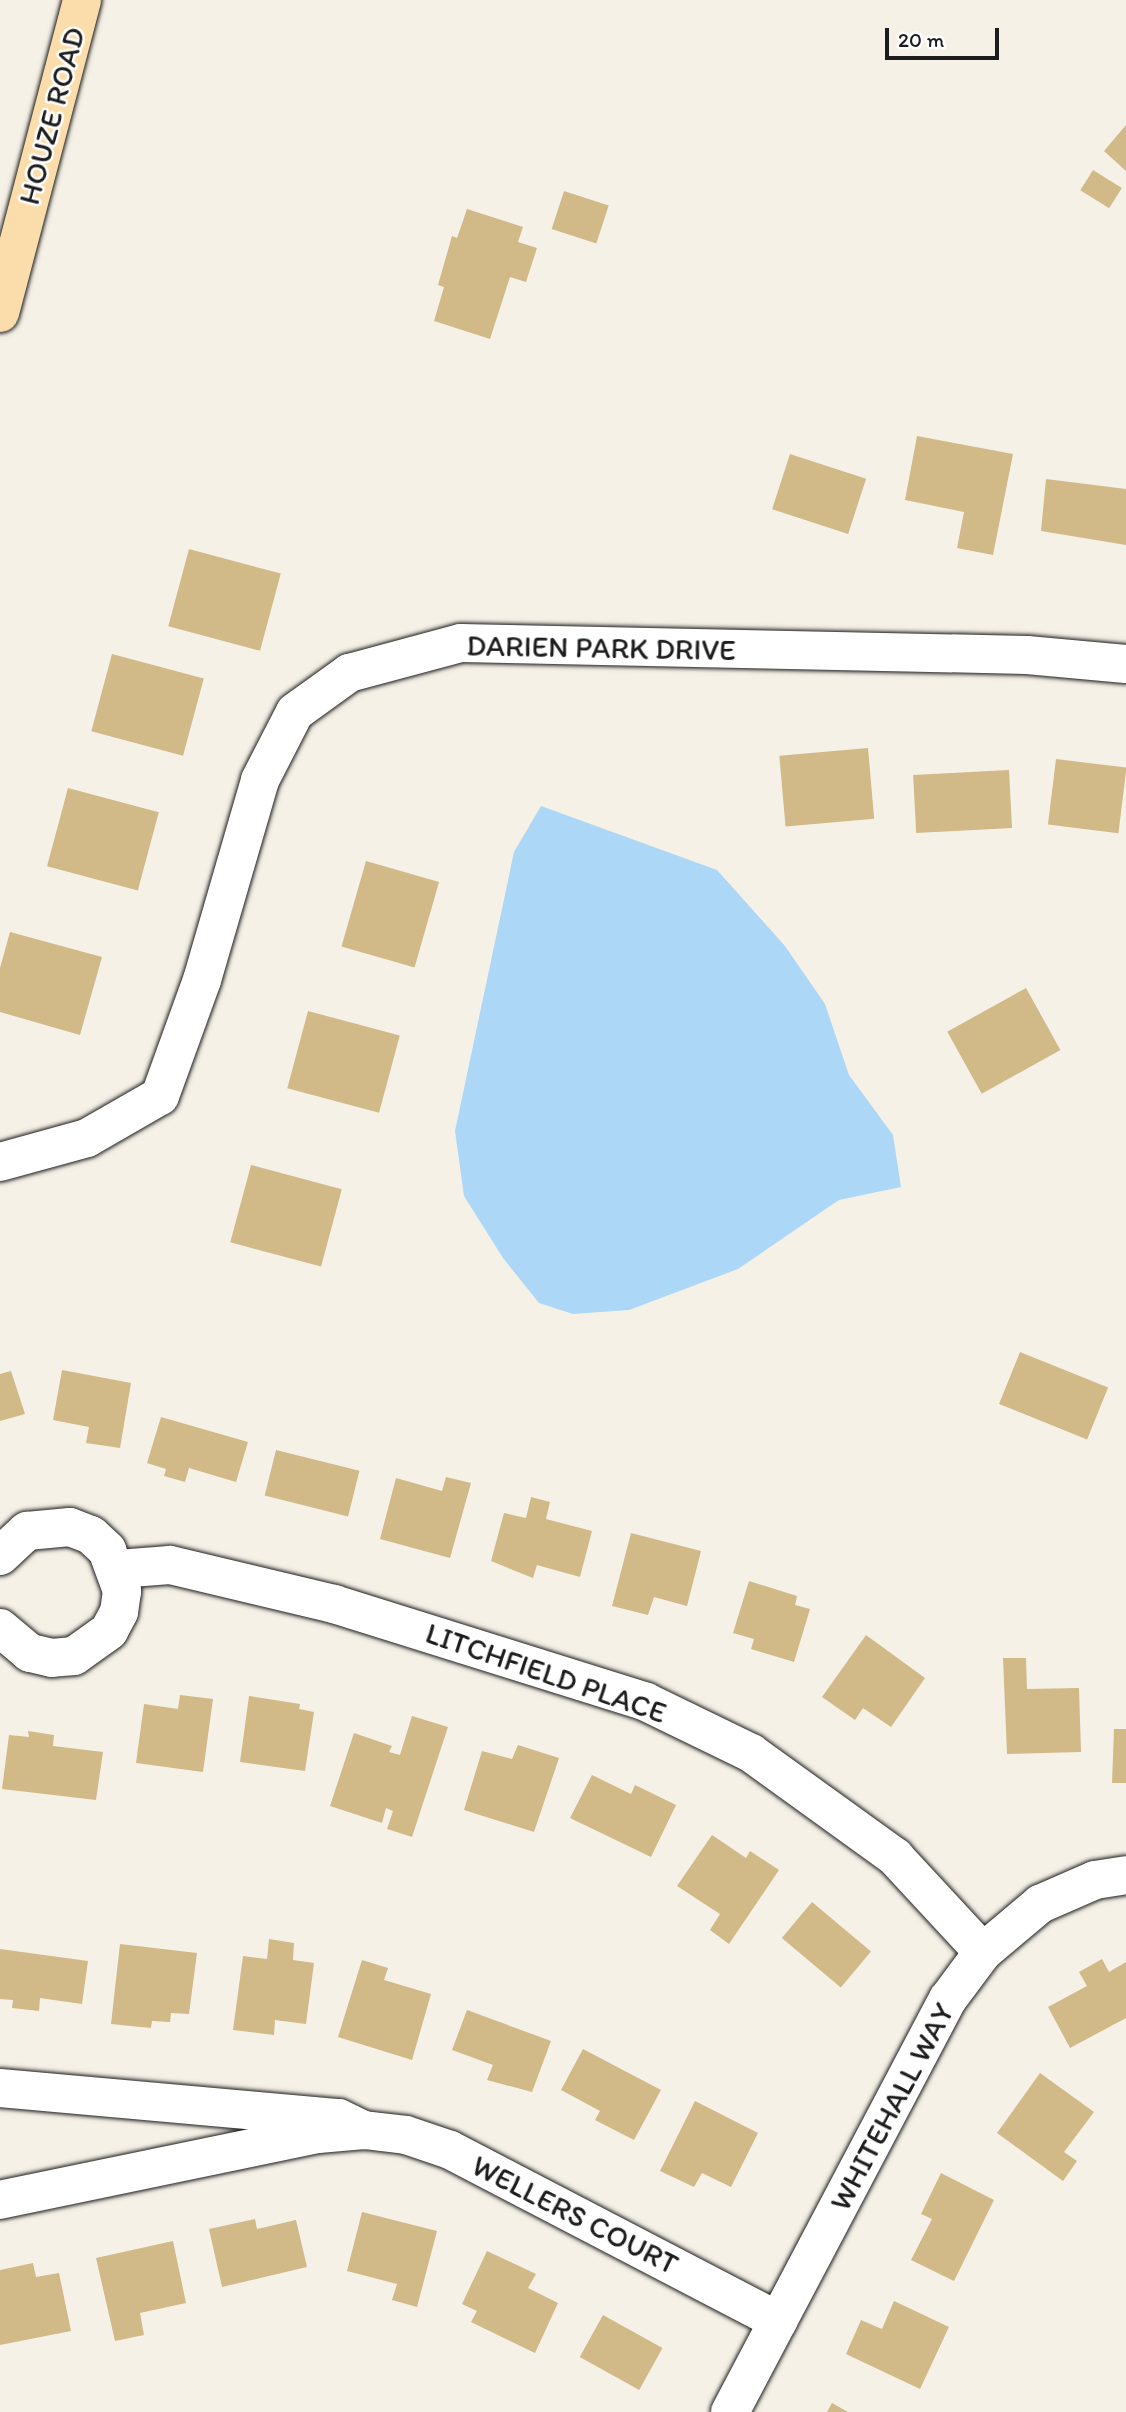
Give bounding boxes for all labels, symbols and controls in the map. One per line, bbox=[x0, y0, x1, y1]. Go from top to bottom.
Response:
scale bar bbox=[888, 14, 1002, 58]
street label: HOUZE ROAD bbox=[11, 24, 93, 208]
text: 20 m bbox=[898, 27, 944, 52]
street label: DARIEN PARK DRIVE bbox=[464, 628, 738, 668]
street label: LITCHFIELD PLACE bbox=[421, 1615, 671, 1731]
street label: WHITEHALL WAY bbox=[822, 1997, 962, 2217]
street label: WELLERS COURT bbox=[466, 2147, 684, 2283]

